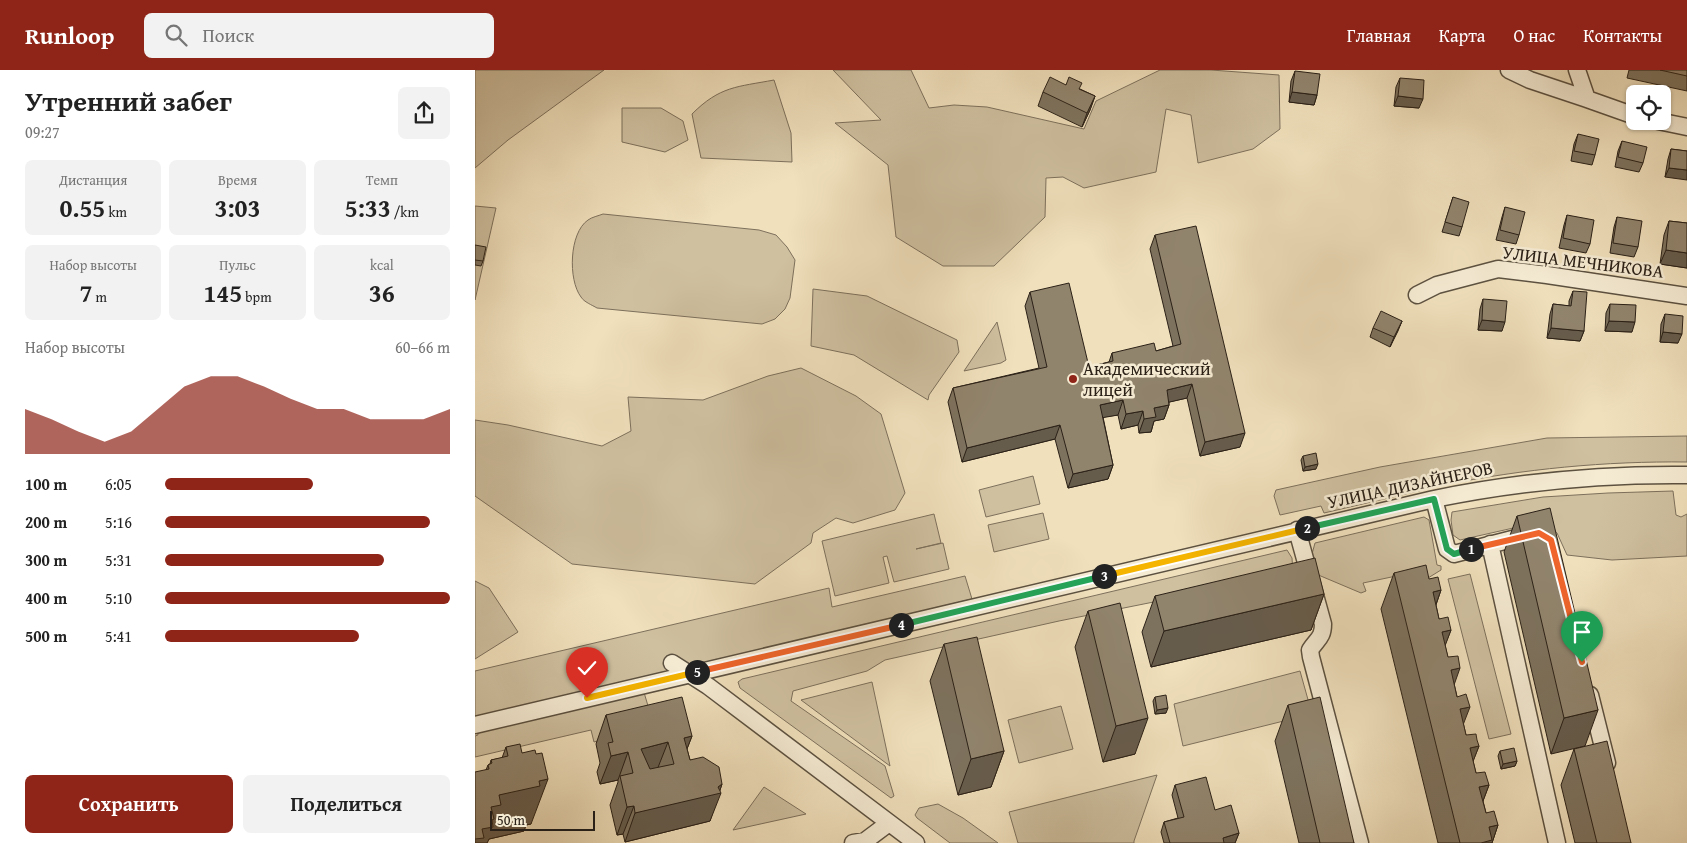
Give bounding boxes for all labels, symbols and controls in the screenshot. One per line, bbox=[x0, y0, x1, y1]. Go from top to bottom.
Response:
search box bbox=[144, 13, 494, 58]
text: Runloop bbox=[25, 18, 114, 53]
icon: search bbox=[162, 21, 190, 49]
text: Поиск bbox=[202, 21, 254, 49]
text: Главная bbox=[1347, 22, 1411, 49]
text: Карта bbox=[1439, 22, 1485, 49]
text: О нас bbox=[1513, 22, 1555, 49]
text: Контакты bbox=[1583, 22, 1662, 49]
text: Утренний забег bbox=[25, 80, 232, 121]
map controls bbox=[1626, 85, 1671, 130]
button: locate bbox=[1626, 85, 1671, 130]
button: share bbox=[398, 87, 450, 139]
text: 09:27 bbox=[25, 120, 60, 144]
text: Дистанция bbox=[59, 170, 127, 190]
text: Время bbox=[218, 170, 257, 190]
text: Темп bbox=[366, 170, 398, 190]
text: 0.55 bbox=[59, 190, 105, 226]
text: 3:03 bbox=[215, 190, 260, 226]
text: 5:33 bbox=[345, 190, 391, 226]
text: km bbox=[105, 202, 127, 222]
text: /km bbox=[391, 202, 419, 222]
street label: УЛИЦА МЕЧНИКОВА bbox=[1501, 238, 1665, 285]
text: Набор высоты bbox=[49, 255, 137, 275]
text: Пульс bbox=[219, 255, 256, 275]
text: kcal bbox=[370, 255, 394, 275]
text: 7 bbox=[79, 275, 92, 311]
text: 145 bbox=[203, 275, 242, 311]
text: 36 bbox=[369, 275, 395, 311]
text: m bbox=[92, 287, 107, 307]
text: bpm bbox=[242, 287, 272, 307]
text: Набор высоты bbox=[25, 335, 125, 359]
text: 60–66 m bbox=[395, 335, 450, 359]
place label: Академический лицей bbox=[1083, 355, 1211, 403]
marker: Академический лицей bbox=[1067, 373, 1079, 385]
street label: УЛИЦА ДИЗАЙНЕРОВ bbox=[1324, 454, 1495, 515]
text: 100 m bbox=[25, 472, 67, 496]
text: 6:05 bbox=[105, 472, 132, 496]
text: 200 m bbox=[25, 510, 67, 534]
text: 5:16 bbox=[105, 510, 132, 534]
pin: 2 bbox=[1295, 516, 1319, 540]
text: 2 bbox=[1304, 518, 1311, 538]
pin: 1 bbox=[1459, 536, 1483, 562]
text: 1 bbox=[1468, 539, 1475, 559]
text: 300 m bbox=[25, 548, 67, 572]
text: 5:31 bbox=[105, 548, 132, 572]
pin: 3 bbox=[1091, 564, 1117, 588]
text: 3 bbox=[1101, 566, 1108, 586]
text: 400 m bbox=[25, 586, 67, 610]
text: 5:10 bbox=[105, 586, 132, 610]
pin bbox=[1561, 611, 1603, 662]
pin: 4 bbox=[889, 612, 913, 638]
text: 4 bbox=[898, 615, 905, 635]
icon: arrive bbox=[1568, 618, 1596, 646]
text: 500 m bbox=[25, 624, 67, 648]
text: 5:41 bbox=[105, 624, 132, 648]
pin bbox=[566, 647, 608, 698]
icon: check bbox=[573, 654, 601, 682]
pin: 5 bbox=[685, 660, 709, 684]
text: 5 bbox=[694, 662, 701, 682]
button: Сохранить bbox=[25, 775, 233, 833]
button: Поделиться bbox=[243, 775, 450, 833]
scale bar bbox=[490, 808, 595, 831]
text: 50 m bbox=[497, 810, 525, 830]

